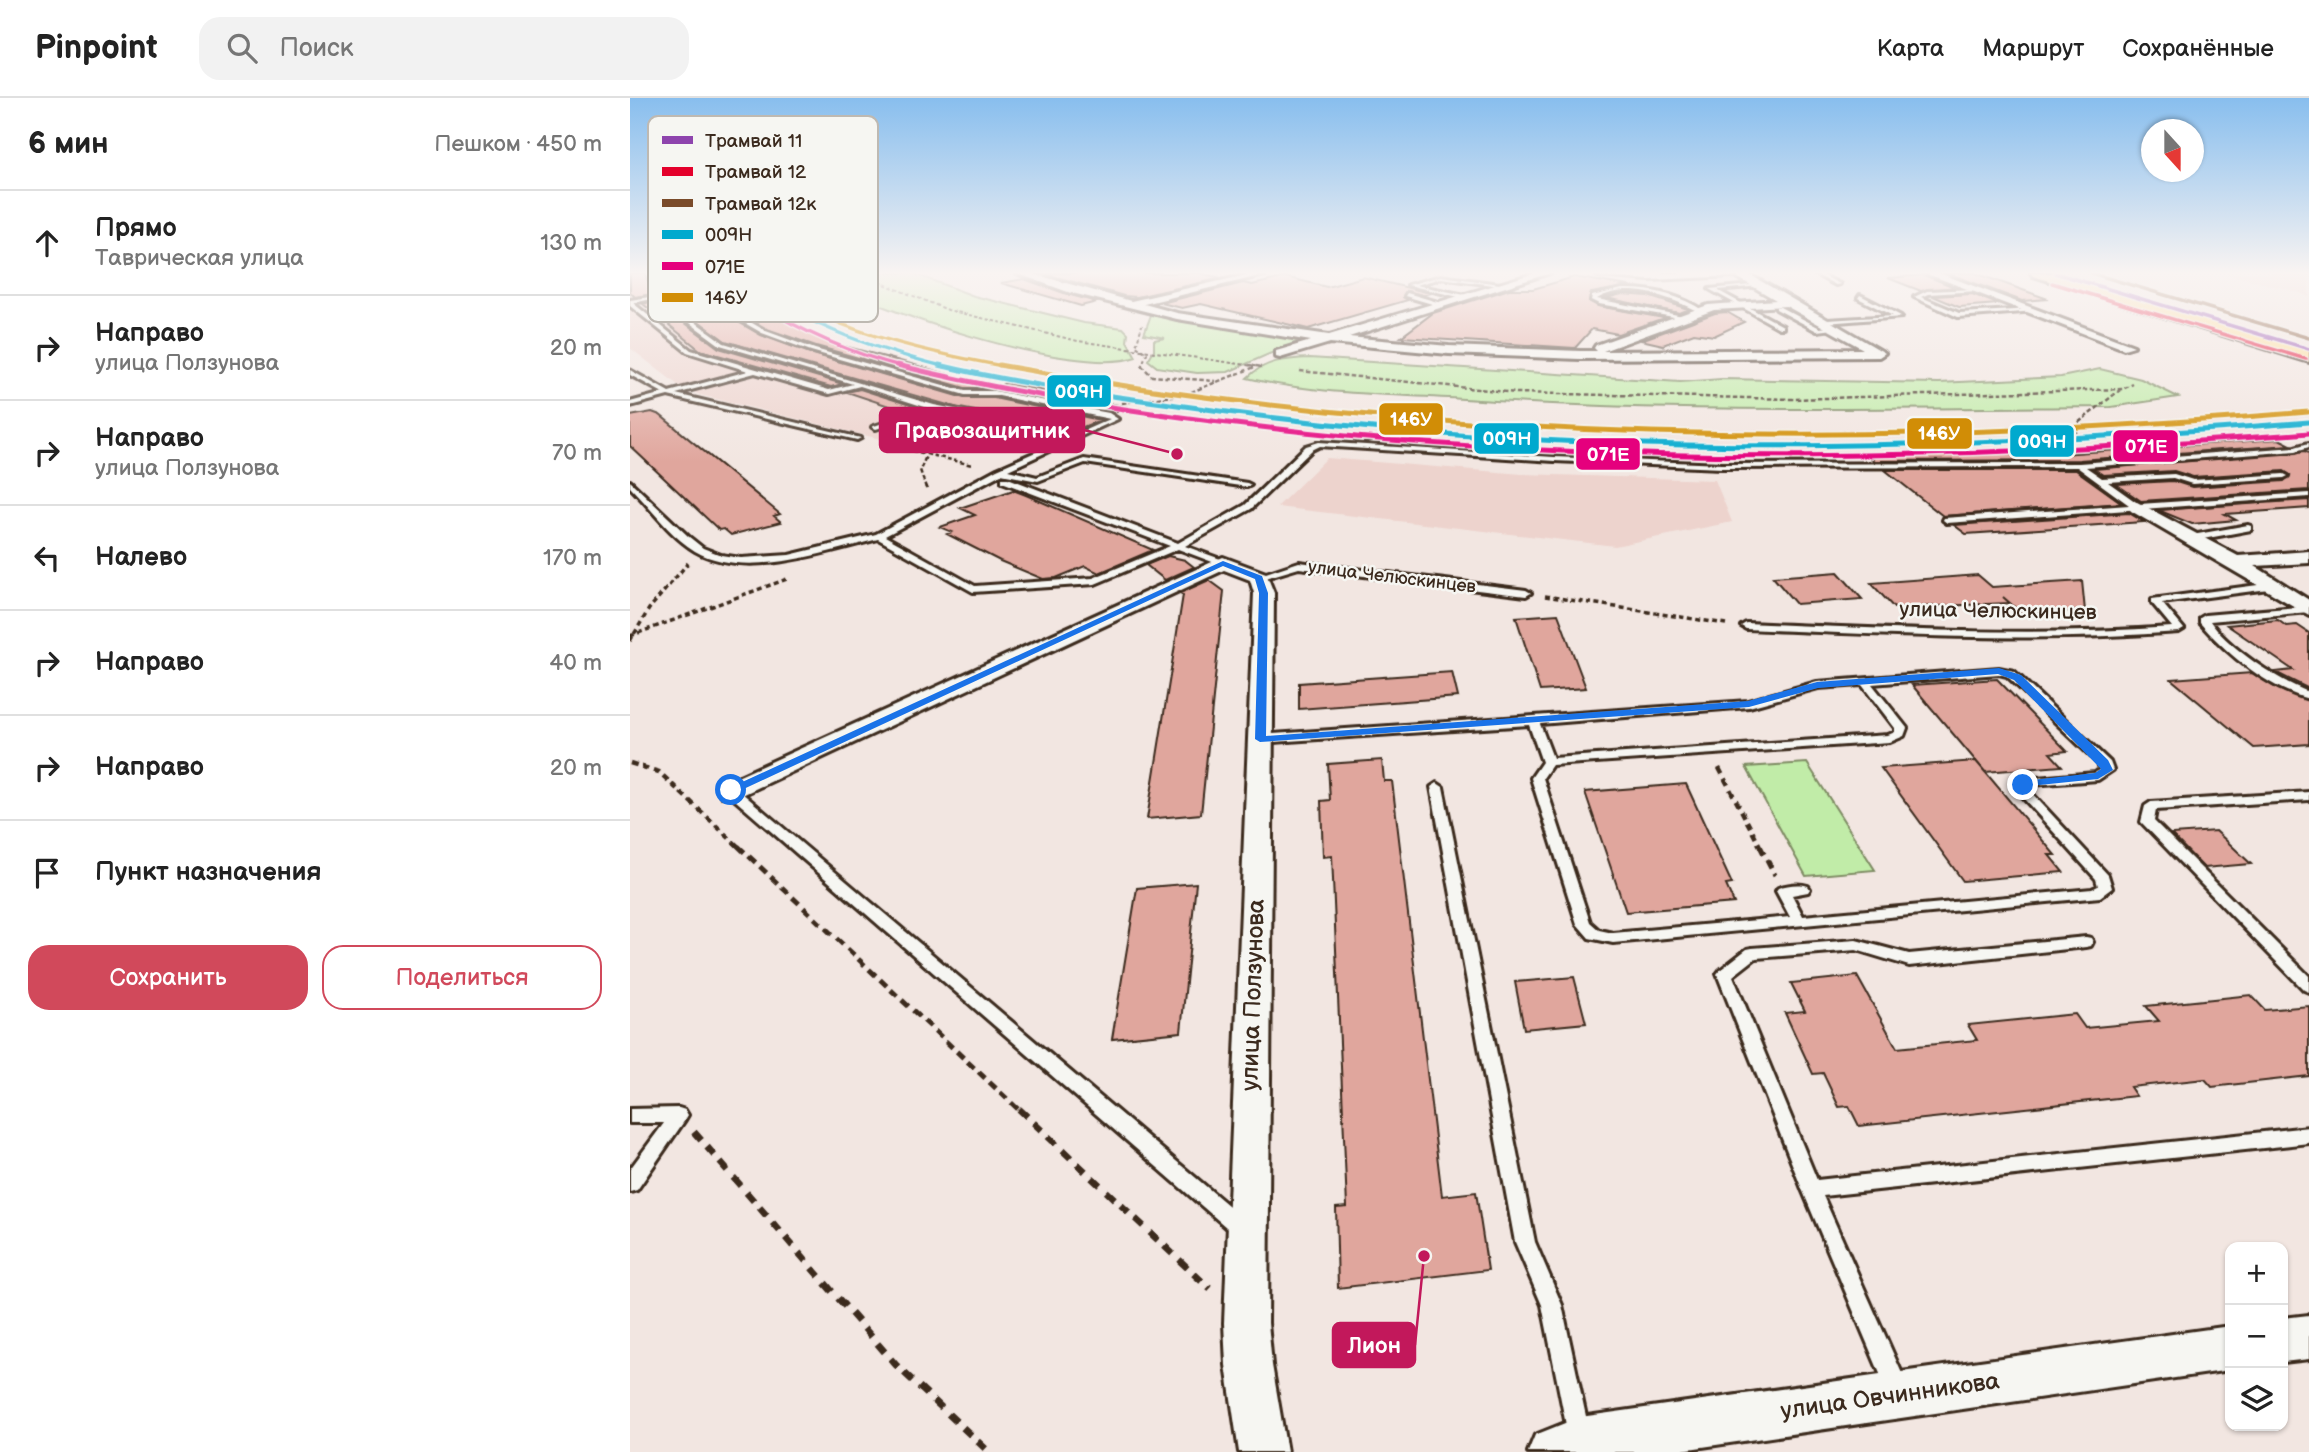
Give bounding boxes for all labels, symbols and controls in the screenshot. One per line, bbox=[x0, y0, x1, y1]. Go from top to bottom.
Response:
search box bbox=[199, 17, 689, 80]
text: Pinpoint bbox=[35, 28, 157, 68]
icon: search bbox=[223, 29, 261, 67]
text: Поиск bbox=[279, 33, 354, 64]
text: Карта bbox=[1877, 34, 1944, 63]
text: Маршрут bbox=[1982, 34, 2084, 63]
text: Сохранённые bbox=[2122, 34, 2274, 63]
legend bbox=[648, 116, 878, 322]
north arrow bbox=[2141, 119, 2204, 182]
text: 6 мин bbox=[28, 126, 109, 162]
text: Пешком · 450 m bbox=[434, 130, 602, 158]
text: Трамвай 11 bbox=[705, 130, 802, 153]
text: Трамвай 12 bbox=[705, 161, 807, 184]
text: Трамвай 12к bbox=[705, 193, 816, 216]
text: Прямо bbox=[95, 213, 177, 244]
icon: ahead bbox=[28, 224, 66, 262]
text: 009Н bbox=[705, 224, 752, 247]
text: 130 m bbox=[540, 229, 602, 257]
text: Таврическая улица bbox=[95, 244, 304, 272]
text: 071Е bbox=[705, 256, 745, 279]
text: 146У bbox=[705, 287, 748, 310]
text: Направо bbox=[95, 318, 204, 349]
icon: right bbox=[28, 329, 66, 367]
text: 20 m bbox=[550, 334, 602, 362]
text: улица Ползунова bbox=[95, 349, 279, 377]
line badge: 009Н bbox=[1046, 374, 1112, 408]
text: 009Н bbox=[1054, 381, 1104, 404]
line badge: 146У bbox=[1378, 402, 1444, 436]
callout: Правозащитник bbox=[880, 408, 1084, 452]
text: 146У bbox=[1390, 409, 1432, 432]
text: Правозащитник bbox=[894, 417, 1070, 445]
line badge: 146У bbox=[1906, 417, 1973, 450]
line badge: 009Н bbox=[1473, 422, 1540, 455]
text: Направо bbox=[95, 423, 204, 454]
text: 146У bbox=[1918, 423, 1960, 446]
line badge: 009Н bbox=[2009, 424, 2075, 458]
text: 009Н bbox=[1482, 428, 1532, 451]
line badge: 071Е bbox=[2112, 429, 2179, 463]
text: 009Н bbox=[2017, 431, 2067, 454]
icon: right bbox=[28, 434, 66, 472]
text: 071Е bbox=[2125, 436, 2167, 459]
line badge: 071Е bbox=[1575, 437, 1641, 471]
text: 70 m bbox=[552, 439, 602, 467]
text: 071Е bbox=[1587, 444, 1629, 467]
text: улица Ползунова bbox=[95, 454, 279, 482]
icon: left bbox=[28, 539, 66, 577]
text: Налево bbox=[95, 542, 187, 573]
text: 170 m bbox=[543, 544, 602, 572]
street label: улица Челюскинцев bbox=[1307, 556, 1478, 598]
street label: улица Челюскинцев bbox=[1899, 597, 2097, 625]
icon: right bbox=[28, 644, 66, 682]
text: Направо bbox=[95, 647, 204, 678]
text: 40 m bbox=[549, 649, 602, 677]
icon: right bbox=[28, 749, 66, 787]
text: Направо bbox=[95, 752, 204, 783]
text: 20 m bbox=[550, 754, 602, 782]
route end bbox=[2007, 769, 2038, 800]
route start bbox=[715, 774, 746, 805]
icon: arrive bbox=[28, 854, 66, 892]
text: Пункт назначения bbox=[95, 857, 321, 888]
street label: улица Ползунова bbox=[1235, 898, 1271, 1092]
button: Сохранить bbox=[28, 945, 308, 1010]
button: Поделиться bbox=[322, 945, 602, 1010]
map controls bbox=[2225, 1242, 2288, 1431]
button: + bbox=[2225, 1242, 2288, 1305]
button: − bbox=[2225, 1305, 2288, 1368]
callout: Лион bbox=[1333, 1323, 1415, 1367]
text: Лион bbox=[1346, 1332, 1401, 1360]
street label: улица Овчинникова bbox=[1779, 1366, 2001, 1426]
button: layers bbox=[2225, 1368, 2288, 1431]

